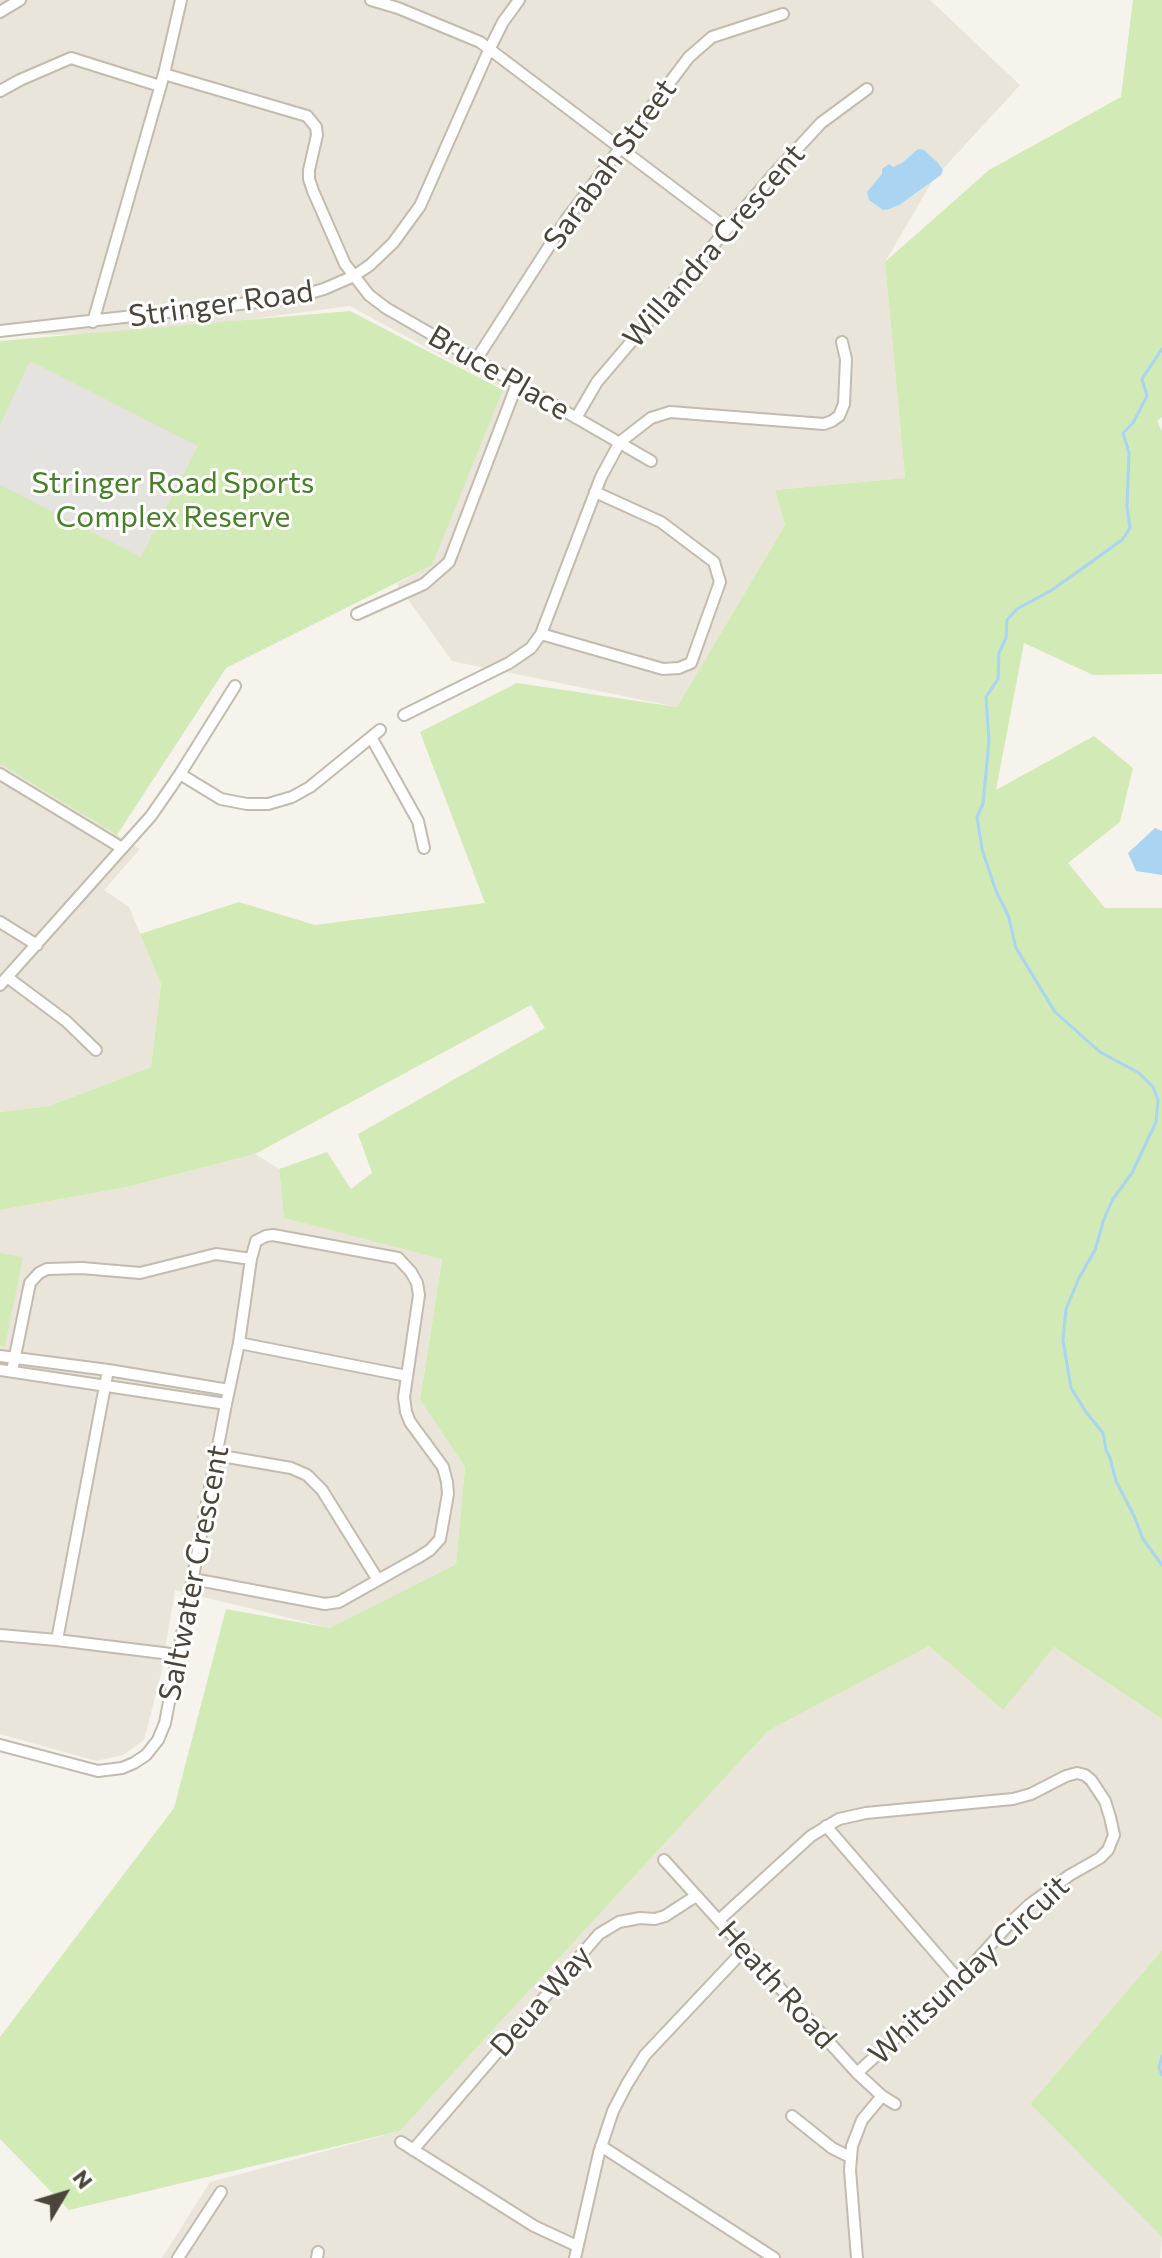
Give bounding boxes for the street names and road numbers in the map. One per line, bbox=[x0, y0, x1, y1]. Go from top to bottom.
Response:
street label: Sarabah Street bbox=[536, 72, 684, 256]
street label: Willandra Crescent bbox=[616, 137, 812, 355]
street label: Stringer Road bbox=[126, 273, 316, 335]
street label: Bruce Place bbox=[422, 318, 576, 428]
street label: Saltwater Crescent bbox=[152, 1442, 236, 1704]
street label: Whitsunday Circuit bbox=[861, 1868, 1077, 2072]
street label: Heath Road bbox=[710, 1914, 844, 2056]
street label: Deua Way bbox=[483, 1938, 599, 2064]

